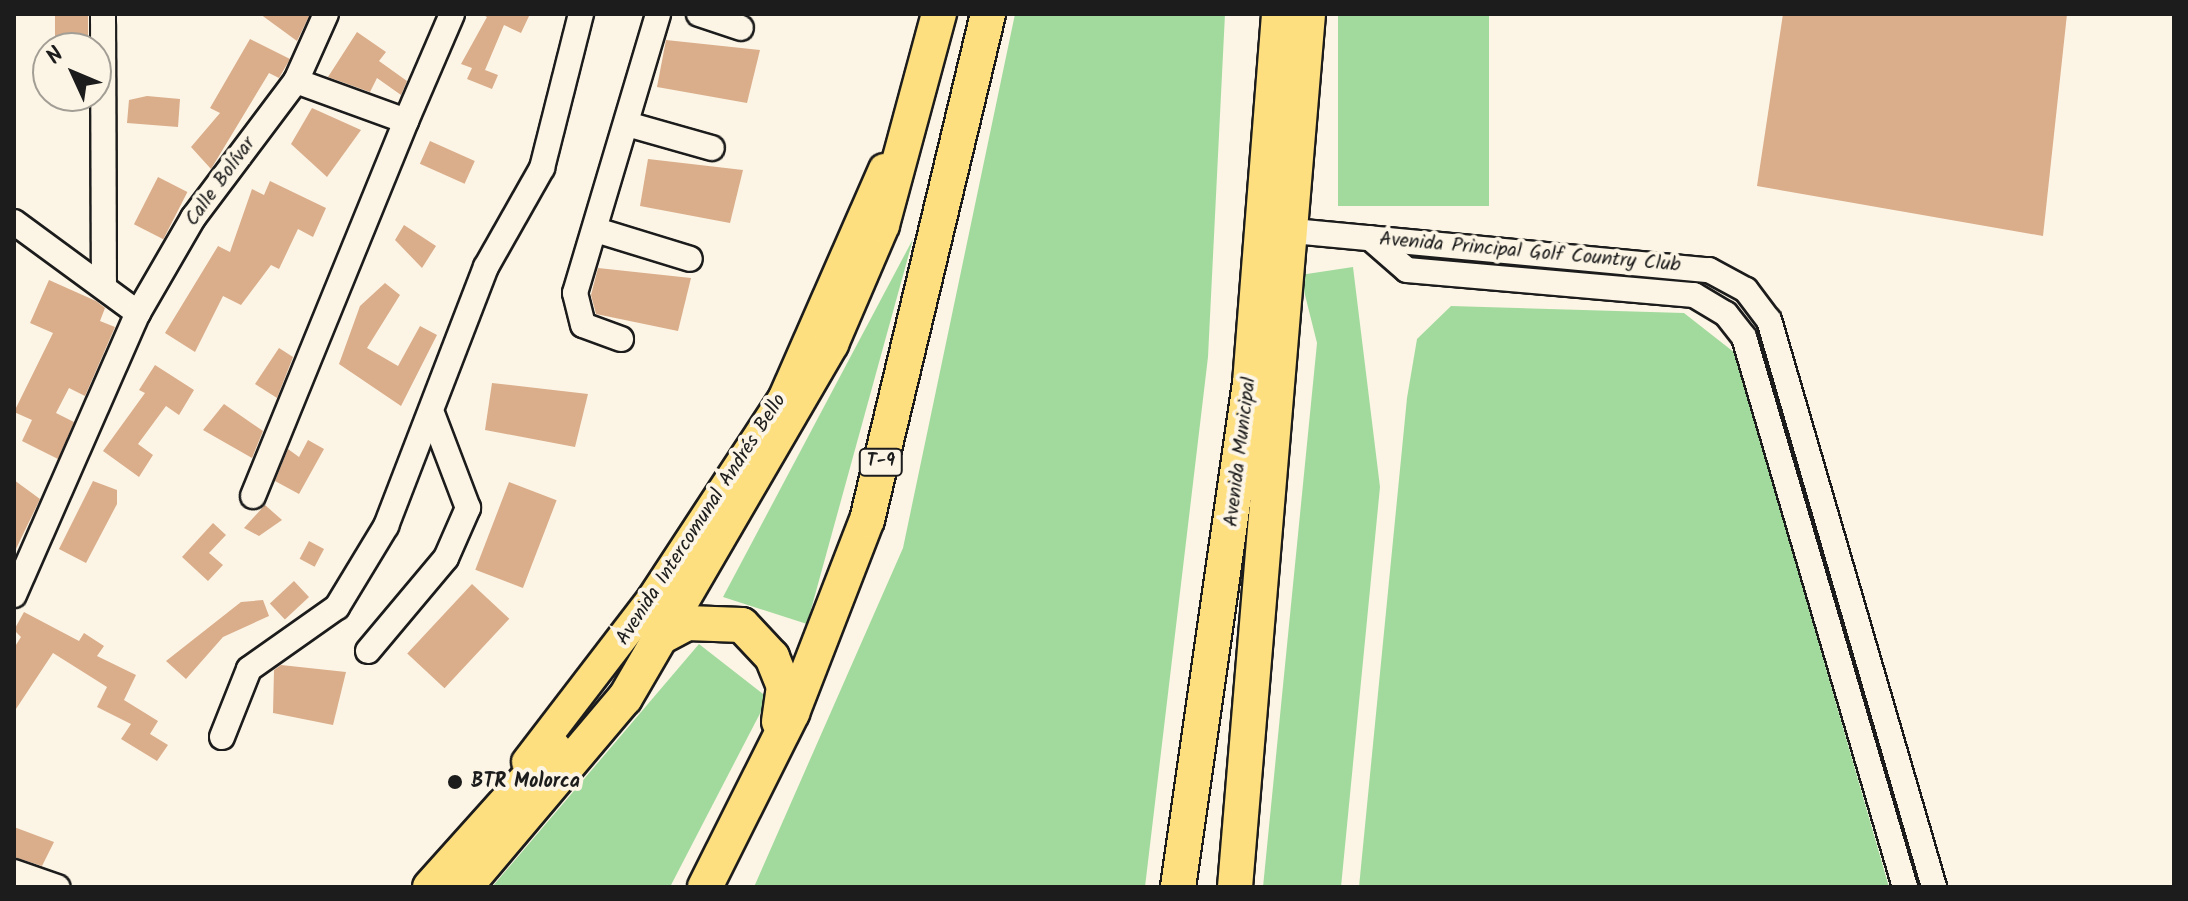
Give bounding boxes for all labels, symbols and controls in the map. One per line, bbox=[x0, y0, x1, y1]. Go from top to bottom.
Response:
north arrow bbox=[32, 32, 112, 112]
text: N bbox=[38, 39, 73, 74]
street label: Calle Bolívar bbox=[181, 133, 261, 231]
street label: Avenida Principal Golf Country Club bbox=[1378, 228, 1682, 278]
street label: Avenida Municipal bbox=[1220, 376, 1262, 528]
street label: Avenida Intercomunal Andrés Bello bbox=[612, 390, 792, 650]
road number: T-9 bbox=[857, 448, 905, 476]
place label: BTR Molorca bbox=[471, 770, 580, 794]
marker: BTR Molorca bbox=[446, 773, 464, 791]

